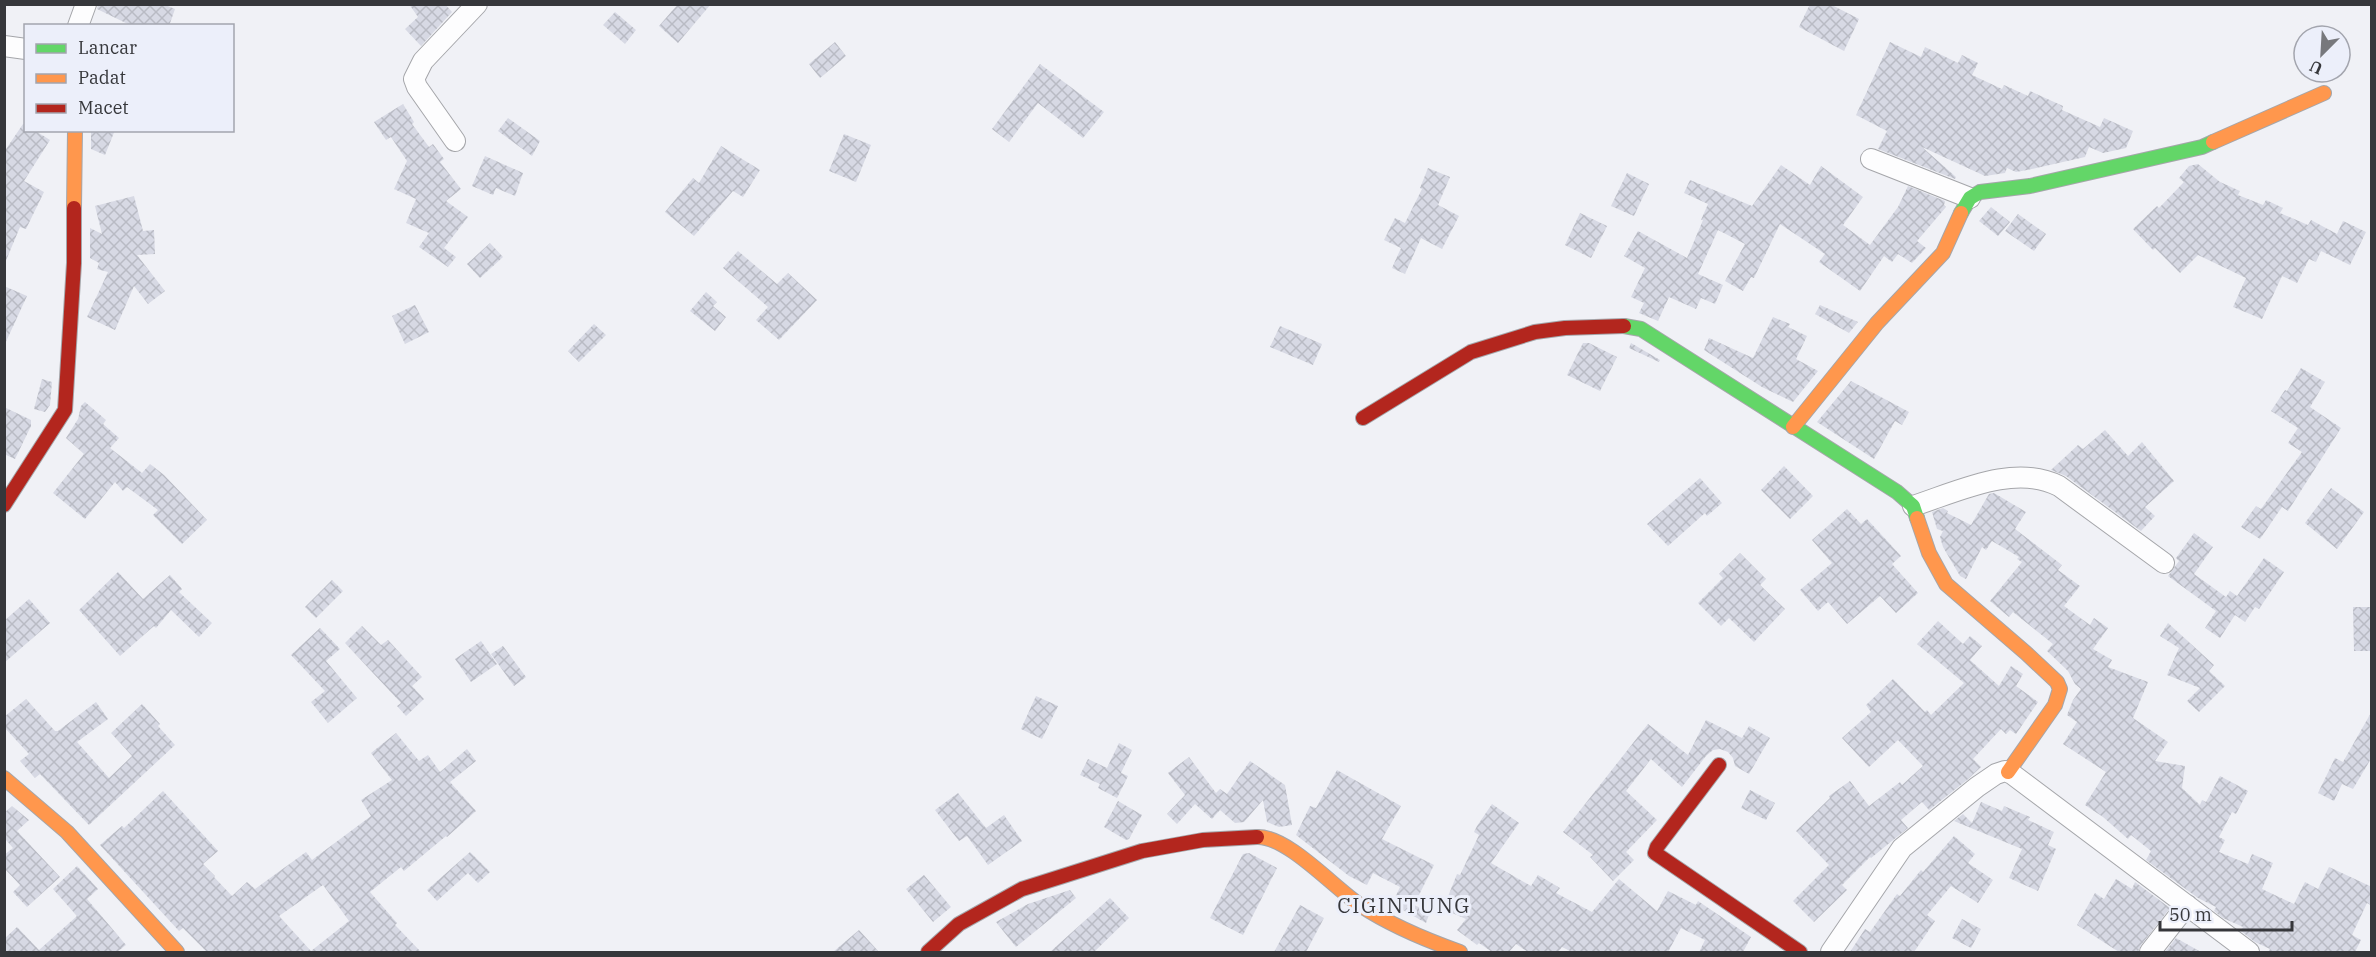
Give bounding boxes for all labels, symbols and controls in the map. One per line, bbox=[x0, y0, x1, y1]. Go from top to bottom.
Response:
legend bbox=[24, 24, 234, 132]
north arrow bbox=[2292, 24, 2352, 84]
text: Lancar bbox=[78, 36, 137, 59]
text: U bbox=[2306, 56, 2326, 79]
text: Padat bbox=[78, 66, 126, 89]
text: Macet bbox=[78, 96, 129, 119]
district label: CIGINTUNG bbox=[1337, 891, 1471, 919]
scale bar bbox=[2160, 894, 2292, 932]
text: 50 m bbox=[2169, 903, 2212, 926]

